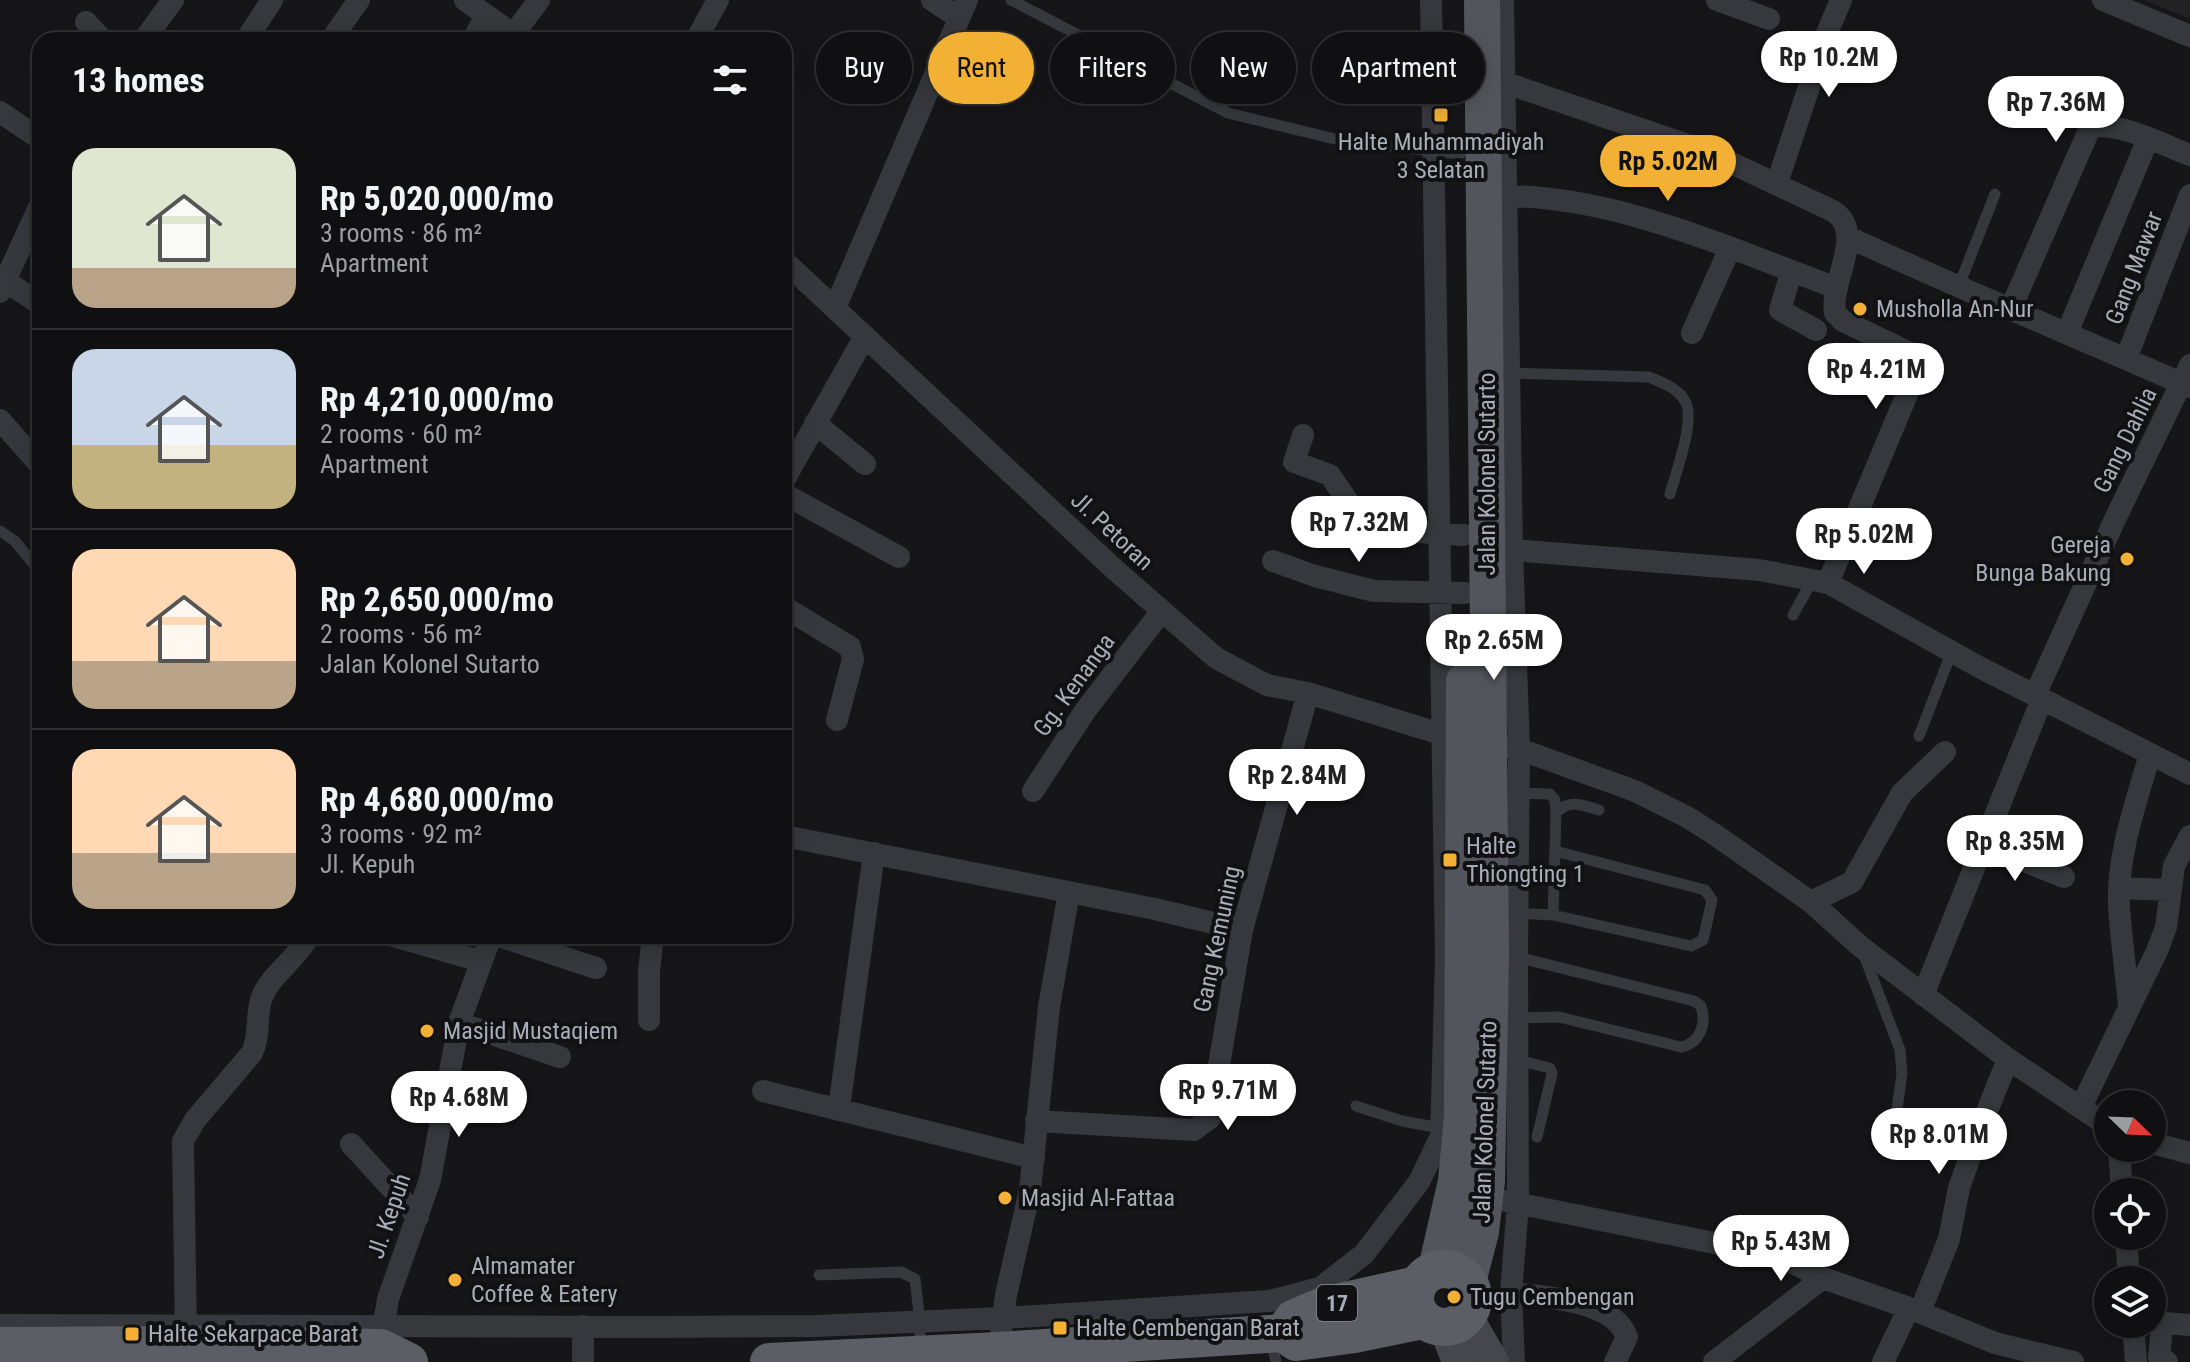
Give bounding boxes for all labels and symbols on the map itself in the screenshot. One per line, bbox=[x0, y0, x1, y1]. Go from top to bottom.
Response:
pin: Rp 10.2M bbox=[1746, 31, 1912, 99]
pin: Rp 7.36M bbox=[1973, 76, 2139, 144]
marker: Halte Muhammadiyah 3 Selatan bbox=[1432, 106, 1450, 124]
place label: Halte Muhammadiyah 3 Selatan bbox=[1338, 128, 1544, 184]
pin: Rp 5.02M bbox=[1585, 135, 1751, 203]
street label: Gang Mawar bbox=[2100, 208, 2168, 328]
place label: Musholla An-Nur bbox=[1876, 295, 2034, 323]
marker: Musholla An-Nur bbox=[1851, 300, 1869, 318]
pin: Rp 4.21M bbox=[1793, 343, 1959, 411]
street label: Jalan Kolonel Sutarto bbox=[1473, 373, 1501, 575]
street label: Gang Dahlia bbox=[2087, 383, 2163, 497]
street label: Jl. Petoran bbox=[1065, 486, 1159, 576]
pin: Rp 7.32M bbox=[1276, 496, 1442, 564]
pin: Rp 5.02M bbox=[1781, 508, 1947, 576]
place label: Gereja Bunga Bakung bbox=[1975, 531, 2111, 587]
marker: Gereja Bunga Bakung bbox=[2118, 550, 2136, 568]
pin: Rp 2.65M bbox=[1411, 614, 1577, 682]
street label: Gg. Kenanga bbox=[1027, 628, 1121, 742]
pin: Rp 2.84M bbox=[1214, 749, 1380, 817]
pin: Rp 8.35M bbox=[1932, 815, 2098, 883]
place label: Halte Thiongting 1 bbox=[1466, 832, 1585, 888]
marker: Halte Thiongting 1 bbox=[1441, 851, 1459, 869]
street label: Gang Kemuning bbox=[1188, 863, 1246, 1015]
place label: Masjid Mustaqiem bbox=[443, 1017, 618, 1045]
street label: Jalan Kolonel Sutarto bbox=[1467, 1020, 1503, 1224]
marker: Masjid Mustaqiem bbox=[418, 1022, 436, 1040]
pin: Rp 9.71M bbox=[1145, 1064, 1311, 1132]
pin: Rp 4.68M bbox=[376, 1071, 542, 1139]
north arrow bbox=[2094, 1090, 2166, 1162]
pin: Rp 8.01M bbox=[1856, 1108, 2022, 1176]
street label: Jl. Kepuh bbox=[361, 1170, 417, 1262]
place label: Masjid Al-Fattaa bbox=[1021, 1184, 1175, 1212]
marker: Masjid Al-Fattaa bbox=[996, 1189, 1014, 1207]
pin: Rp 5.43M bbox=[1698, 1215, 1864, 1283]
place label: Almamater Coffee & Eatery bbox=[471, 1252, 617, 1308]
marker: Almamater Coffee & Eatery bbox=[446, 1271, 464, 1289]
place label: Tugu Cembengan bbox=[1470, 1283, 1635, 1311]
road number: 17 bbox=[1317, 1285, 1357, 1321]
marker: Tugu Cembengan bbox=[1445, 1288, 1463, 1306]
place label: Halte Cembengan Barat bbox=[1076, 1314, 1300, 1342]
marker: Halte Cembengan Barat bbox=[1051, 1319, 1069, 1337]
place label: Halte Sekarpace Barat bbox=[148, 1320, 358, 1348]
marker: Halte Sekarpace Barat bbox=[123, 1325, 141, 1343]

